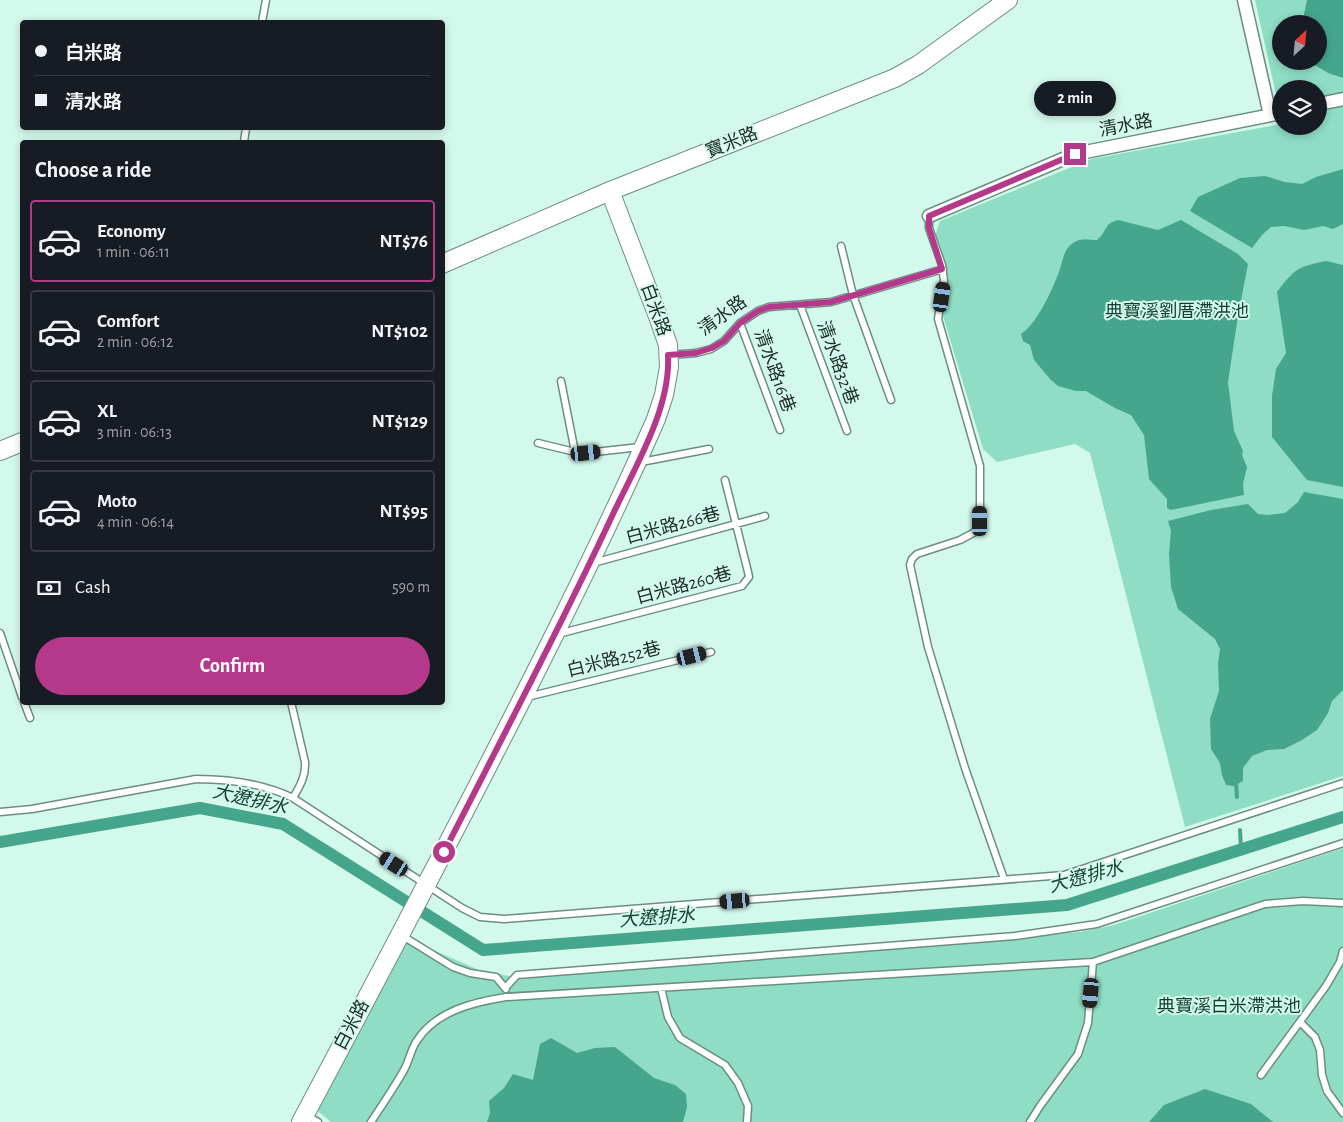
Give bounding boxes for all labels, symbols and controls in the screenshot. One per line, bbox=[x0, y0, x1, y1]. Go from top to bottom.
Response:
north arrow bbox=[1272, 15, 1328, 70]
map controls bbox=[1272, 15, 1327, 135]
text: 白米路 bbox=[65, 44, 122, 63]
button: layers bbox=[1272, 80, 1327, 135]
callout: 2 min bbox=[1034, 82, 1116, 116]
text: 2 min bbox=[1057, 90, 1093, 106]
text: 清水路 bbox=[65, 93, 122, 112]
street label: 清水路 bbox=[1097, 110, 1154, 140]
street label: 寶米路 bbox=[703, 123, 760, 161]
route end bbox=[1064, 143, 1086, 165]
text: Choose a ride bbox=[35, 159, 151, 181]
icon: car bbox=[37, 219, 82, 264]
text: Economy bbox=[97, 222, 166, 241]
text: NT$76 bbox=[379, 232, 428, 251]
text: 1 min · 06:11 bbox=[97, 244, 170, 260]
street label: 白米路 bbox=[637, 281, 675, 338]
car bbox=[932, 281, 951, 313]
street label: 清水路 bbox=[695, 291, 750, 339]
park label: 典寶溪劉厝滯洪池 bbox=[1105, 301, 1249, 321]
icon: car bbox=[37, 309, 82, 354]
text: Comfort bbox=[97, 312, 159, 331]
street label: 清水路32巷 bbox=[814, 318, 862, 407]
text: NT$102 bbox=[371, 322, 428, 341]
street label: 清水路16巷 bbox=[751, 327, 799, 415]
text: 2 min · 06:12 bbox=[97, 334, 173, 350]
icon: car bbox=[37, 399, 82, 444]
text: XL bbox=[97, 402, 117, 421]
text: NT$129 bbox=[372, 412, 428, 431]
text: 3 min · 06:13 bbox=[97, 424, 172, 440]
car bbox=[570, 444, 601, 462]
icon: car bbox=[37, 489, 82, 534]
text: Moto bbox=[97, 492, 137, 511]
text: NT$95 bbox=[379, 502, 428, 521]
street label: 白米路266巷 bbox=[623, 503, 722, 547]
car bbox=[972, 506, 987, 536]
text: 4 min · 06:14 bbox=[97, 514, 174, 530]
street label: 白米路260巷 bbox=[634, 563, 734, 607]
icon: cash bbox=[35, 574, 63, 602]
text: Cash bbox=[75, 578, 111, 597]
text: 590 m bbox=[392, 579, 430, 595]
button: Confirm bbox=[35, 637, 430, 695]
street label: 白米路252巷 bbox=[565, 638, 663, 680]
car bbox=[675, 645, 708, 667]
water label: 大遼排水 bbox=[211, 781, 290, 818]
route start bbox=[433, 841, 455, 863]
car bbox=[377, 850, 410, 878]
water label: 大遼排水 bbox=[1047, 857, 1126, 896]
car bbox=[719, 892, 750, 910]
water label: 大遼排水 bbox=[618, 905, 697, 930]
car bbox=[1082, 977, 1099, 1009]
street label: 白米路 bbox=[330, 996, 373, 1053]
park label: 典寶溪白米滯洪池 bbox=[1157, 996, 1301, 1016]

